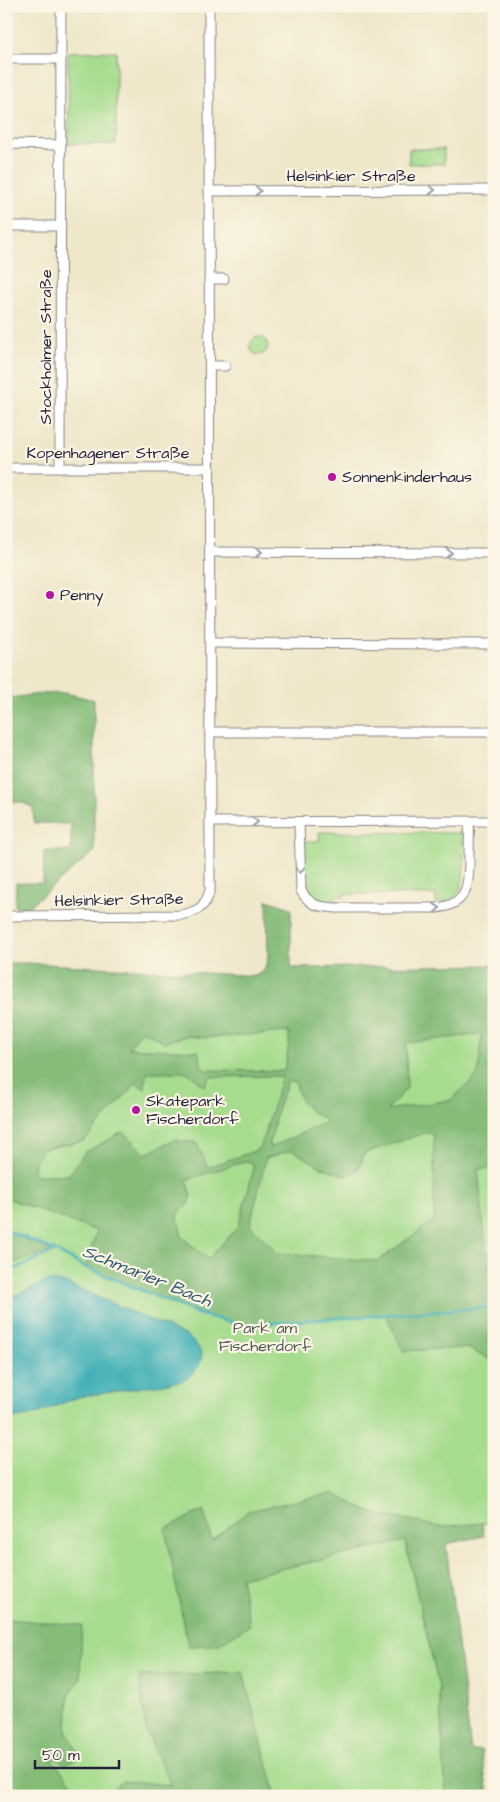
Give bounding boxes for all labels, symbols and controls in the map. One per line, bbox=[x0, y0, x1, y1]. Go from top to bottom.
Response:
street label: Helsinkier Straße bbox=[286, 165, 416, 187]
one-way arrow bbox=[428, 185, 436, 195]
one-way arrow bbox=[254, 186, 262, 196]
street label: Stockholmer Straße bbox=[35, 269, 57, 425]
street label: Kopenhagener Straße bbox=[27, 442, 190, 465]
place label: Sonnenkinderhaus bbox=[342, 466, 472, 488]
marker: Sonnenkinderhaus bbox=[326, 471, 338, 483]
one-way arrow bbox=[255, 547, 263, 557]
one-way arrow bbox=[446, 548, 453, 558]
place label: Penny bbox=[60, 584, 104, 607]
marker: Penny bbox=[44, 589, 56, 601]
one-way arrow bbox=[252, 817, 259, 827]
one-way arrow bbox=[295, 867, 306, 875]
street label: Helsinkier Straße bbox=[54, 888, 184, 912]
one-way arrow bbox=[433, 902, 441, 913]
place label: Skatepark Fischerdorf bbox=[146, 1090, 239, 1130]
marker: Skatepark Fischerdorf bbox=[130, 1104, 142, 1116]
water label: Schmarler Bach bbox=[79, 1239, 216, 1314]
park label: Park am Fischerdorf bbox=[219, 1317, 312, 1357]
scale bar bbox=[35, 1737, 119, 1769]
text: 50 m bbox=[42, 1745, 80, 1766]

